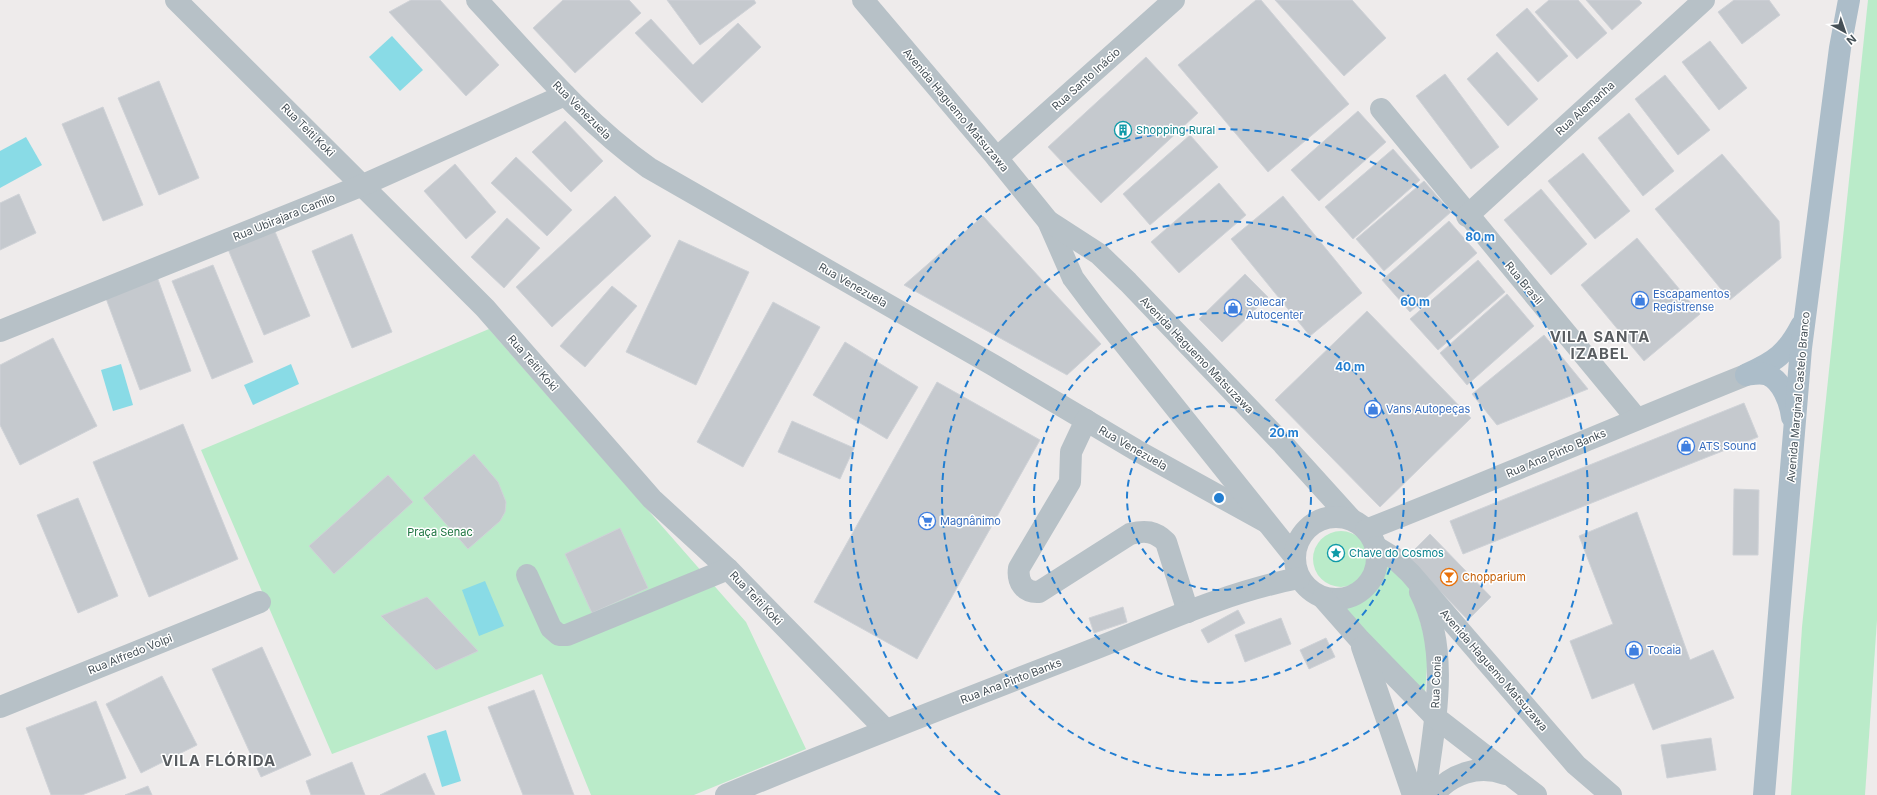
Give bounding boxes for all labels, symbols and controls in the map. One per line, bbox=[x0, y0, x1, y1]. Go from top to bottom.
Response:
north arrow bbox=[1825, 12, 1865, 52]
text: N bbox=[1844, 32, 1859, 48]
street label: Rua Santo Inácio bbox=[1049, 44, 1123, 113]
street label: Avenida Haguemo Matsuzawa bbox=[900, 45, 1012, 175]
street label: Rua Venezuela bbox=[550, 78, 614, 142]
street label: Rua Alemanha bbox=[1553, 78, 1617, 138]
street label: Rua Teiti Koki bbox=[278, 100, 338, 160]
building icon: Shopping Rural bbox=[1113, 120, 1133, 140]
place label: Shopping Rural bbox=[1136, 123, 1215, 137]
street label: Rua Ubirajara Camilo bbox=[231, 190, 337, 244]
text: 80 m bbox=[1465, 229, 1495, 244]
street label: Rua Brasil bbox=[1502, 259, 1546, 307]
street label: Rua Venezuela bbox=[816, 260, 890, 310]
place label: Escapamentos Registrense bbox=[1653, 287, 1730, 314]
shop icon: Escapamentos Registrense bbox=[1630, 290, 1650, 310]
street label: Avenida Haguemo Matsuzawa bbox=[1137, 294, 1257, 416]
text: 60 m bbox=[1400, 294, 1430, 309]
place label: Solecar Autocenter bbox=[1246, 295, 1303, 322]
shop icon: Solecar Autocenter bbox=[1223, 298, 1243, 318]
street label: Avenida Marginal Castelo Branco bbox=[1784, 311, 1812, 483]
district label: VILA SANTA IZABEL bbox=[1550, 327, 1650, 363]
street label: Rua Teiti Koki bbox=[505, 332, 561, 394]
text: 40 m bbox=[1335, 359, 1365, 374]
shop icon: Vans Autopeças bbox=[1363, 399, 1383, 419]
place label: Vans Autopeças bbox=[1386, 402, 1471, 416]
street label: Rua Venezuela bbox=[1096, 423, 1170, 473]
text: 20 m bbox=[1269, 425, 1299, 440]
street label: Rua Ana Pinto Banks bbox=[1504, 426, 1608, 480]
shop icon: ATS Sound bbox=[1676, 436, 1696, 456]
place label: ATS Sound bbox=[1699, 439, 1756, 453]
centre of rings bbox=[1212, 491, 1226, 505]
supermarket icon: Magnânimo bbox=[917, 511, 937, 531]
place label: Magnânimo bbox=[940, 514, 1001, 528]
park label: Praça Senac bbox=[407, 525, 473, 539]
place icon: Chave do Cosmos bbox=[1326, 543, 1346, 563]
place label: Chave do Cosmos bbox=[1349, 546, 1444, 560]
bar icon: Chopparium bbox=[1439, 567, 1459, 587]
street label: Rua Teiti Koki bbox=[727, 568, 785, 628]
place label: Chopparium bbox=[1462, 570, 1526, 584]
street label: Avenida Haguemo Matsuzawa bbox=[1437, 606, 1551, 734]
street label: Rua Alfredo Volpi bbox=[86, 631, 174, 677]
shop icon: Tocaia bbox=[1624, 640, 1644, 660]
place label: Tocaia bbox=[1647, 643, 1681, 657]
street label: Rua Ana Pinto Banks bbox=[958, 655, 1064, 707]
street label: Rua Conia bbox=[1428, 655, 1444, 709]
district label: VILA FLÓRIDA bbox=[162, 751, 276, 770]

